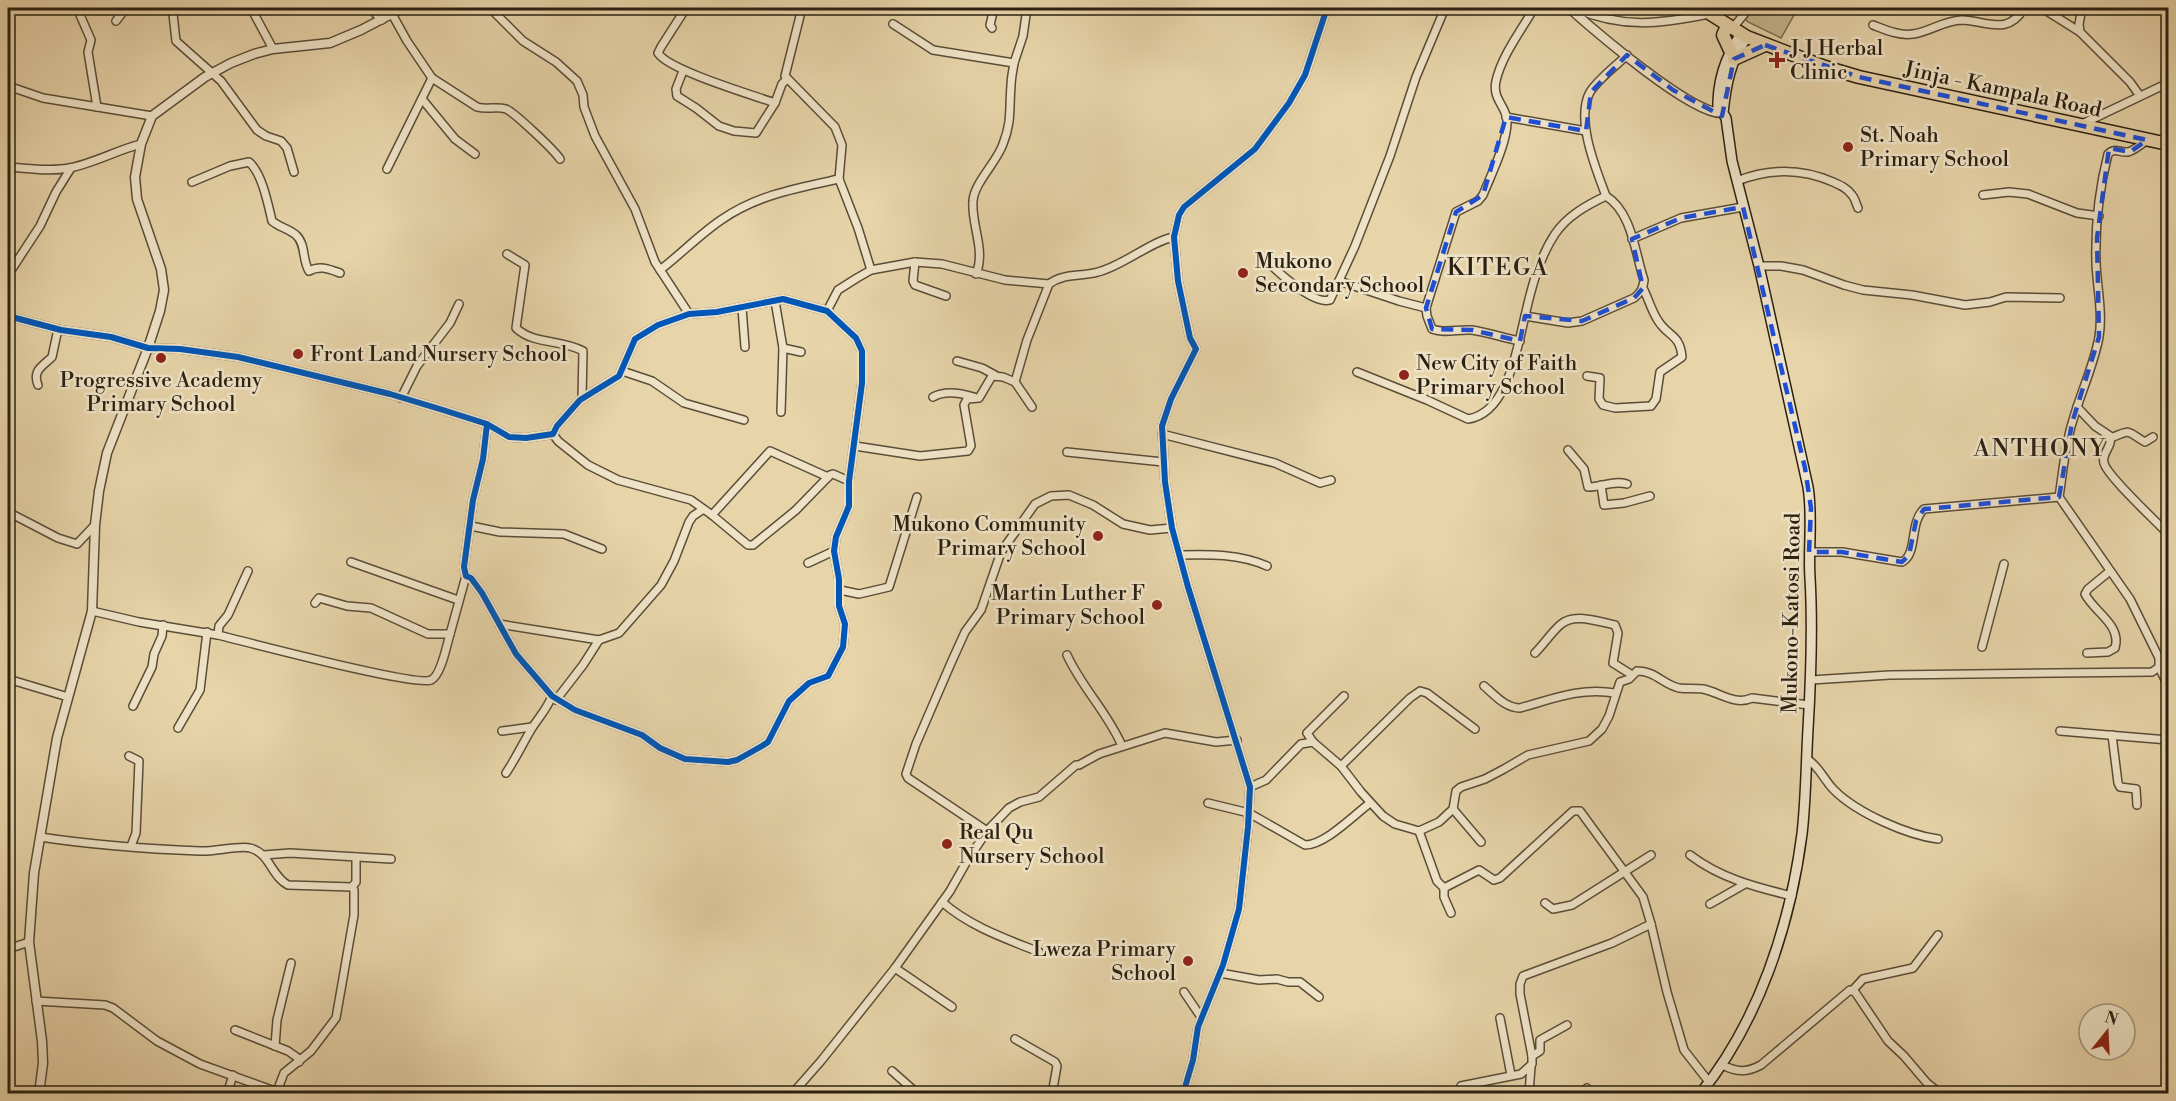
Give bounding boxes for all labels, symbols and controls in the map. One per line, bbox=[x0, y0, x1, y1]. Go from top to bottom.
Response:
place label: J J Herbal Clinic bbox=[1789, 36, 1883, 86]
marker: J J Herbal Clinic bbox=[1768, 51, 1786, 69]
street label: Jinja - Kampala Road bbox=[1901, 56, 2104, 124]
place label: St. Noah Primary School bbox=[1860, 123, 2009, 173]
marker: St. Noah Primary School bbox=[1841, 140, 1855, 154]
place label: Mukono Secondary School bbox=[1255, 249, 1424, 299]
district label: KITEGA bbox=[1447, 253, 1549, 283]
marker: Mukono Secondary School bbox=[1236, 266, 1250, 280]
place label: Front Land Nursery School bbox=[310, 342, 567, 368]
marker: Front Land Nursery School bbox=[291, 347, 305, 361]
marker: Progressive Academy Primary School bbox=[154, 351, 168, 365]
place label: New City of Faith Primary School bbox=[1416, 351, 1578, 401]
place label: Progressive Academy Primary School bbox=[60, 368, 263, 418]
marker: New City of Faith Primary School bbox=[1397, 368, 1411, 382]
district label: ANTHONY bbox=[1973, 434, 2106, 464]
place label: Mukono Community Primary School bbox=[892, 512, 1087, 562]
street label: Mukono-Katosi Road bbox=[1777, 512, 1807, 714]
marker: Mukono Community Primary School bbox=[1091, 529, 1105, 543]
place label: Martin Luther F Primary School bbox=[991, 581, 1145, 631]
marker: Martin Luther F Primary School bbox=[1150, 598, 1164, 612]
place label: Real Qu Nursery School bbox=[959, 820, 1104, 870]
marker: Real Qu Nursery School bbox=[940, 837, 954, 851]
place label: Lweza Primary School bbox=[1033, 937, 1177, 987]
marker: Lweza Primary School bbox=[1181, 954, 1195, 968]
north arrow bbox=[2077, 1002, 2137, 1062]
text: N bbox=[2102, 1007, 2121, 1030]

